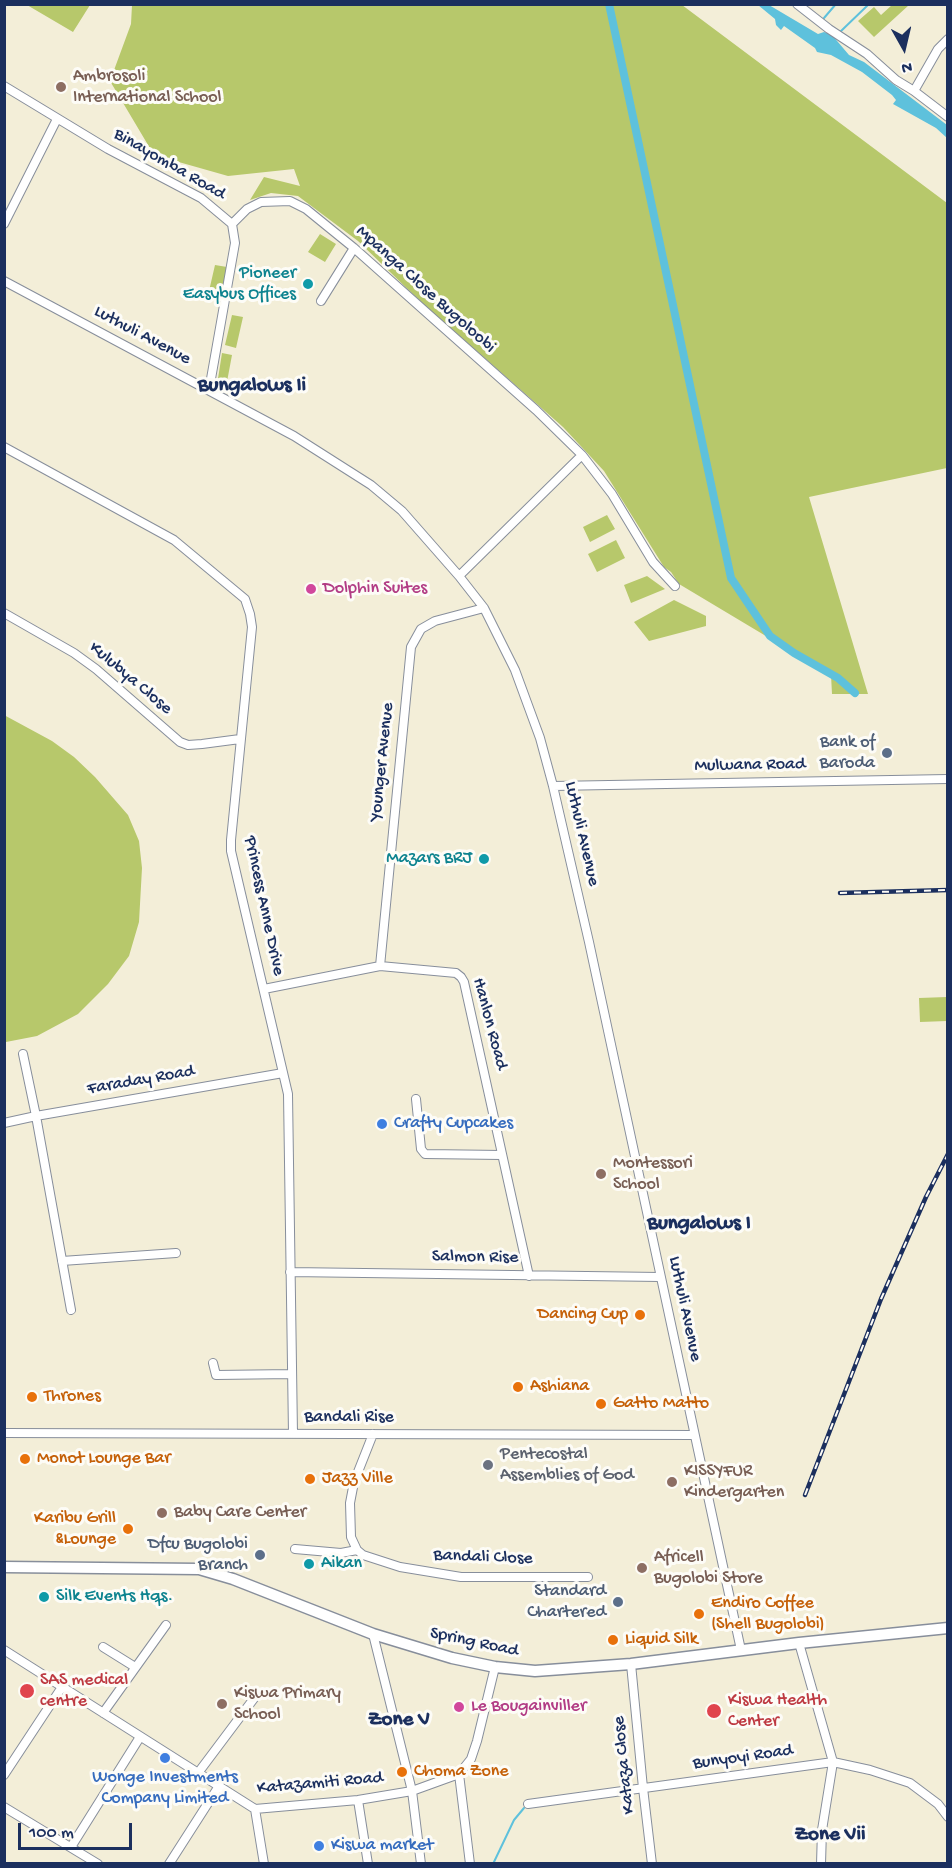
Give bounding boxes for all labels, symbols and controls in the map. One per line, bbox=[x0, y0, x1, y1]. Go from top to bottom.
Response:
north arrow bbox=[874, 18, 934, 78]
text: N bbox=[900, 56, 913, 76]
place label: Ambrosoli International School bbox=[73, 66, 222, 109]
marker: Ambrosoli International School bbox=[54, 80, 68, 94]
street label: Binayomba Road bbox=[109, 124, 229, 206]
street label: Mpanga Close Bugoloobi bbox=[351, 221, 499, 359]
place label: Pioneer Easybus Offices bbox=[183, 263, 296, 306]
marker: Pioneer Easybus Offices bbox=[301, 277, 315, 291]
street label: Luthuli Avenue bbox=[90, 301, 194, 371]
district label: Bungalows Ii bbox=[198, 374, 306, 400]
place label: Dolphin Suites bbox=[323, 578, 427, 600]
marker: Dolphin Suites bbox=[304, 582, 318, 596]
street label: Kulubya Close bbox=[84, 638, 176, 720]
street label: Younger Avenue bbox=[366, 702, 400, 822]
place label: Bank of Baroda bbox=[820, 732, 875, 774]
marker: Bank of Baroda bbox=[880, 746, 894, 760]
street label: Mulwana Road bbox=[694, 754, 806, 778]
street label: Luthuli Avenue bbox=[558, 780, 604, 888]
street label: Princess Anne Drive bbox=[238, 834, 288, 978]
place label: Mazars BRJ bbox=[386, 848, 472, 870]
marker: Mazars BRJ bbox=[477, 852, 491, 866]
street label: Hanlon Road bbox=[466, 976, 512, 1072]
street label: Faraday Road bbox=[86, 1061, 196, 1101]
place label: Crafty Cupcakes bbox=[394, 1113, 513, 1135]
marker: Crafty Cupcakes bbox=[375, 1117, 389, 1131]
place label: Montessori School bbox=[613, 1153, 693, 1196]
marker: Montessori School bbox=[594, 1167, 608, 1181]
district label: Bungalows I bbox=[647, 1212, 751, 1238]
street label: Salmon Rise bbox=[432, 1246, 518, 1270]
street label: Luthuli Avenue bbox=[662, 1255, 706, 1363]
place label: Dancing Cup bbox=[538, 1304, 628, 1326]
marker: Dancing Cup bbox=[633, 1308, 647, 1322]
place label: Ashiana bbox=[530, 1376, 589, 1398]
marker: Ashiana bbox=[511, 1380, 525, 1394]
place label: Thrones bbox=[44, 1386, 101, 1408]
marker: Thrones bbox=[25, 1390, 39, 1404]
place label: Gatto Matto bbox=[613, 1393, 709, 1415]
marker: Gatto Matto bbox=[594, 1397, 608, 1411]
street label: Bandali Rise bbox=[304, 1407, 394, 1429]
place label: Pentecostal Assemblies of God bbox=[500, 1444, 634, 1486]
place label: Monot Lounge Bar bbox=[37, 1448, 171, 1470]
marker: Monot Lounge Bar bbox=[18, 1452, 32, 1466]
marker: Pentecostal Assemblies of God bbox=[481, 1458, 495, 1472]
place label: KISSYFUR Kindergarten bbox=[684, 1461, 784, 1504]
place label: Jazz Ville bbox=[322, 1468, 393, 1490]
marker: Jazz Ville bbox=[303, 1472, 317, 1486]
marker: KISSYFUR Kindergarten bbox=[665, 1475, 679, 1489]
place label: Baby Care Center bbox=[174, 1502, 306, 1524]
marker: Baby Care Center bbox=[155, 1506, 169, 1520]
place label: Karibu Grill &Lounge bbox=[34, 1508, 116, 1550]
marker: Karibu Grill &Lounge bbox=[121, 1522, 135, 1536]
place label: Dfcu Bugolobi Branch bbox=[148, 1534, 248, 1576]
street label: Bandali Close bbox=[433, 1545, 533, 1571]
place label: Africell Bugolobi Store bbox=[654, 1547, 763, 1590]
marker: Dfcu Bugolobi Branch bbox=[253, 1548, 267, 1562]
place label: Aikan bbox=[321, 1553, 362, 1575]
marker: Aikan bbox=[302, 1557, 316, 1571]
marker: Africell Bugolobi Store bbox=[635, 1561, 649, 1575]
place label: Standard Chartered bbox=[527, 1581, 606, 1624]
place label: Silk Events Hqs. bbox=[56, 1586, 173, 1608]
marker: Silk Events Hqs. bbox=[37, 1590, 51, 1604]
place label: Endiro Coffee (Shell Bugolobi) bbox=[711, 1593, 825, 1636]
marker: Standard Chartered bbox=[611, 1595, 625, 1609]
marker: Endiro Coffee (Shell Bugolobi) bbox=[692, 1607, 706, 1621]
street label: Spring Road bbox=[428, 1623, 520, 1663]
place label: Liquid Silk bbox=[625, 1629, 698, 1651]
marker: Liquid Silk bbox=[606, 1633, 620, 1647]
place label: SAS medical centre bbox=[40, 1670, 128, 1712]
marker: SAS medical centre bbox=[18, 1682, 36, 1700]
place label: Kiswa Primary School bbox=[234, 1683, 341, 1726]
place label: Kiswa Health Center bbox=[728, 1690, 827, 1732]
place label: Le Bougainviller bbox=[471, 1696, 586, 1718]
marker: Kiswa Primary School bbox=[215, 1697, 229, 1711]
marker: Le Bougainviller bbox=[452, 1700, 466, 1714]
marker: Kiswa Health Center bbox=[705, 1702, 723, 1720]
district label: Zone V bbox=[368, 1708, 430, 1734]
street label: Kataza Close bbox=[609, 1715, 641, 1815]
street label: Bunyoyi Road bbox=[692, 1740, 794, 1776]
marker: Wonge Investments Company Limited bbox=[158, 1751, 172, 1765]
place label: Choma Zone bbox=[414, 1761, 509, 1783]
marker: Choma Zone bbox=[395, 1765, 409, 1779]
place label: Wonge Investments Company Limited bbox=[92, 1767, 238, 1810]
street label: Katazamiti Road bbox=[256, 1768, 384, 1800]
scale bar bbox=[21, 1811, 135, 1849]
text: 100 m bbox=[29, 1823, 74, 1844]
district label: Zone Vii bbox=[794, 1823, 866, 1849]
place label: Kiswa market bbox=[331, 1835, 433, 1857]
marker: Kiswa market bbox=[312, 1839, 326, 1853]

